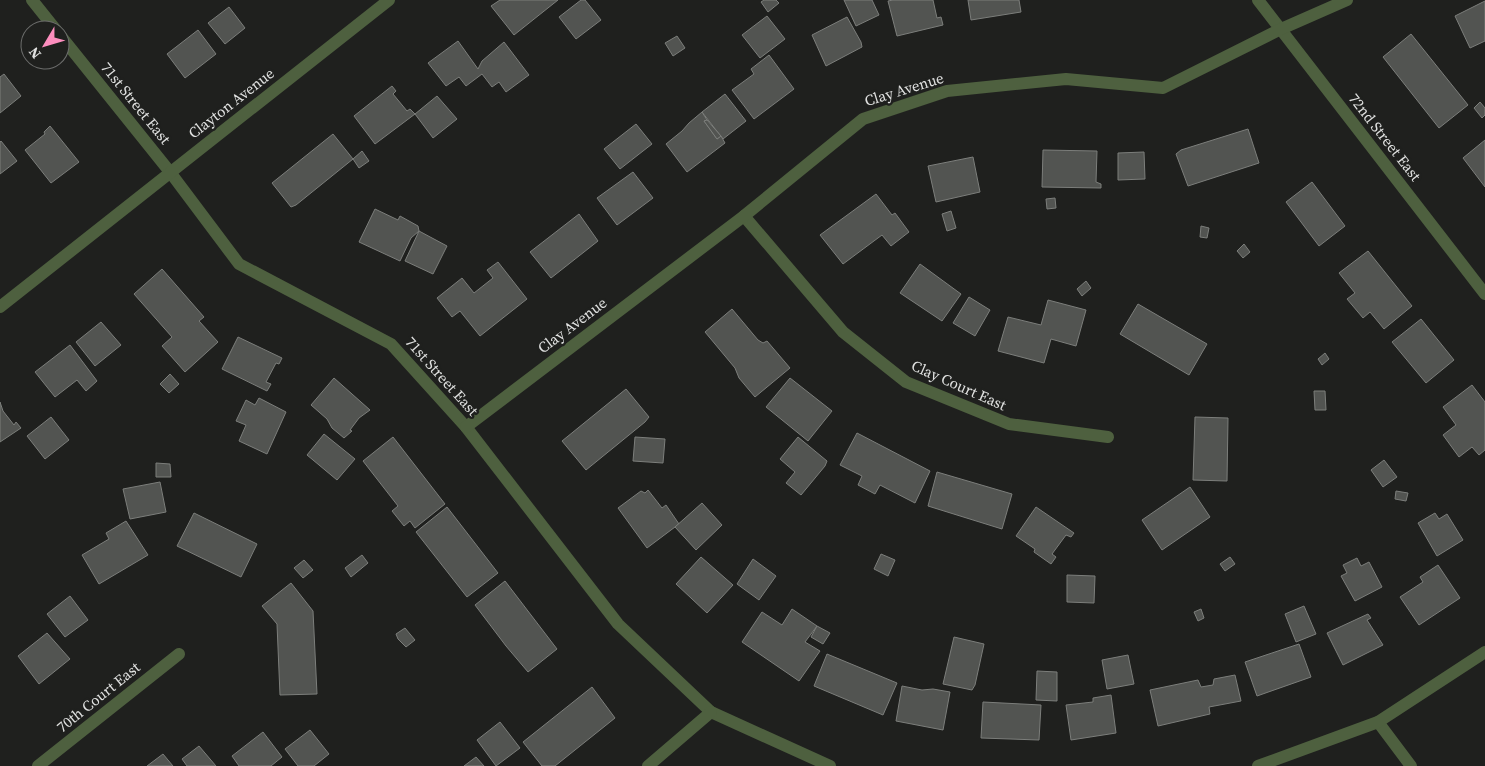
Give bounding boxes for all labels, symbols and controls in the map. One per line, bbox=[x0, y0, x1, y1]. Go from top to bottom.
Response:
north arrow bbox=[20, 20, 70, 70]
text: N bbox=[24, 43, 46, 63]
street label: 71st Street East bbox=[96, 57, 176, 149]
street label: Clayton Avenue bbox=[184, 62, 279, 143]
street label: Clay Avenue bbox=[862, 67, 946, 111]
street label: 72nd Street East bbox=[1344, 89, 1426, 185]
street label: Clay Avenue bbox=[533, 292, 611, 358]
street label: 71st Street East bbox=[401, 332, 483, 420]
street label: Clay Court East bbox=[908, 355, 1010, 415]
street label: 70th Court East bbox=[52, 657, 144, 737]

